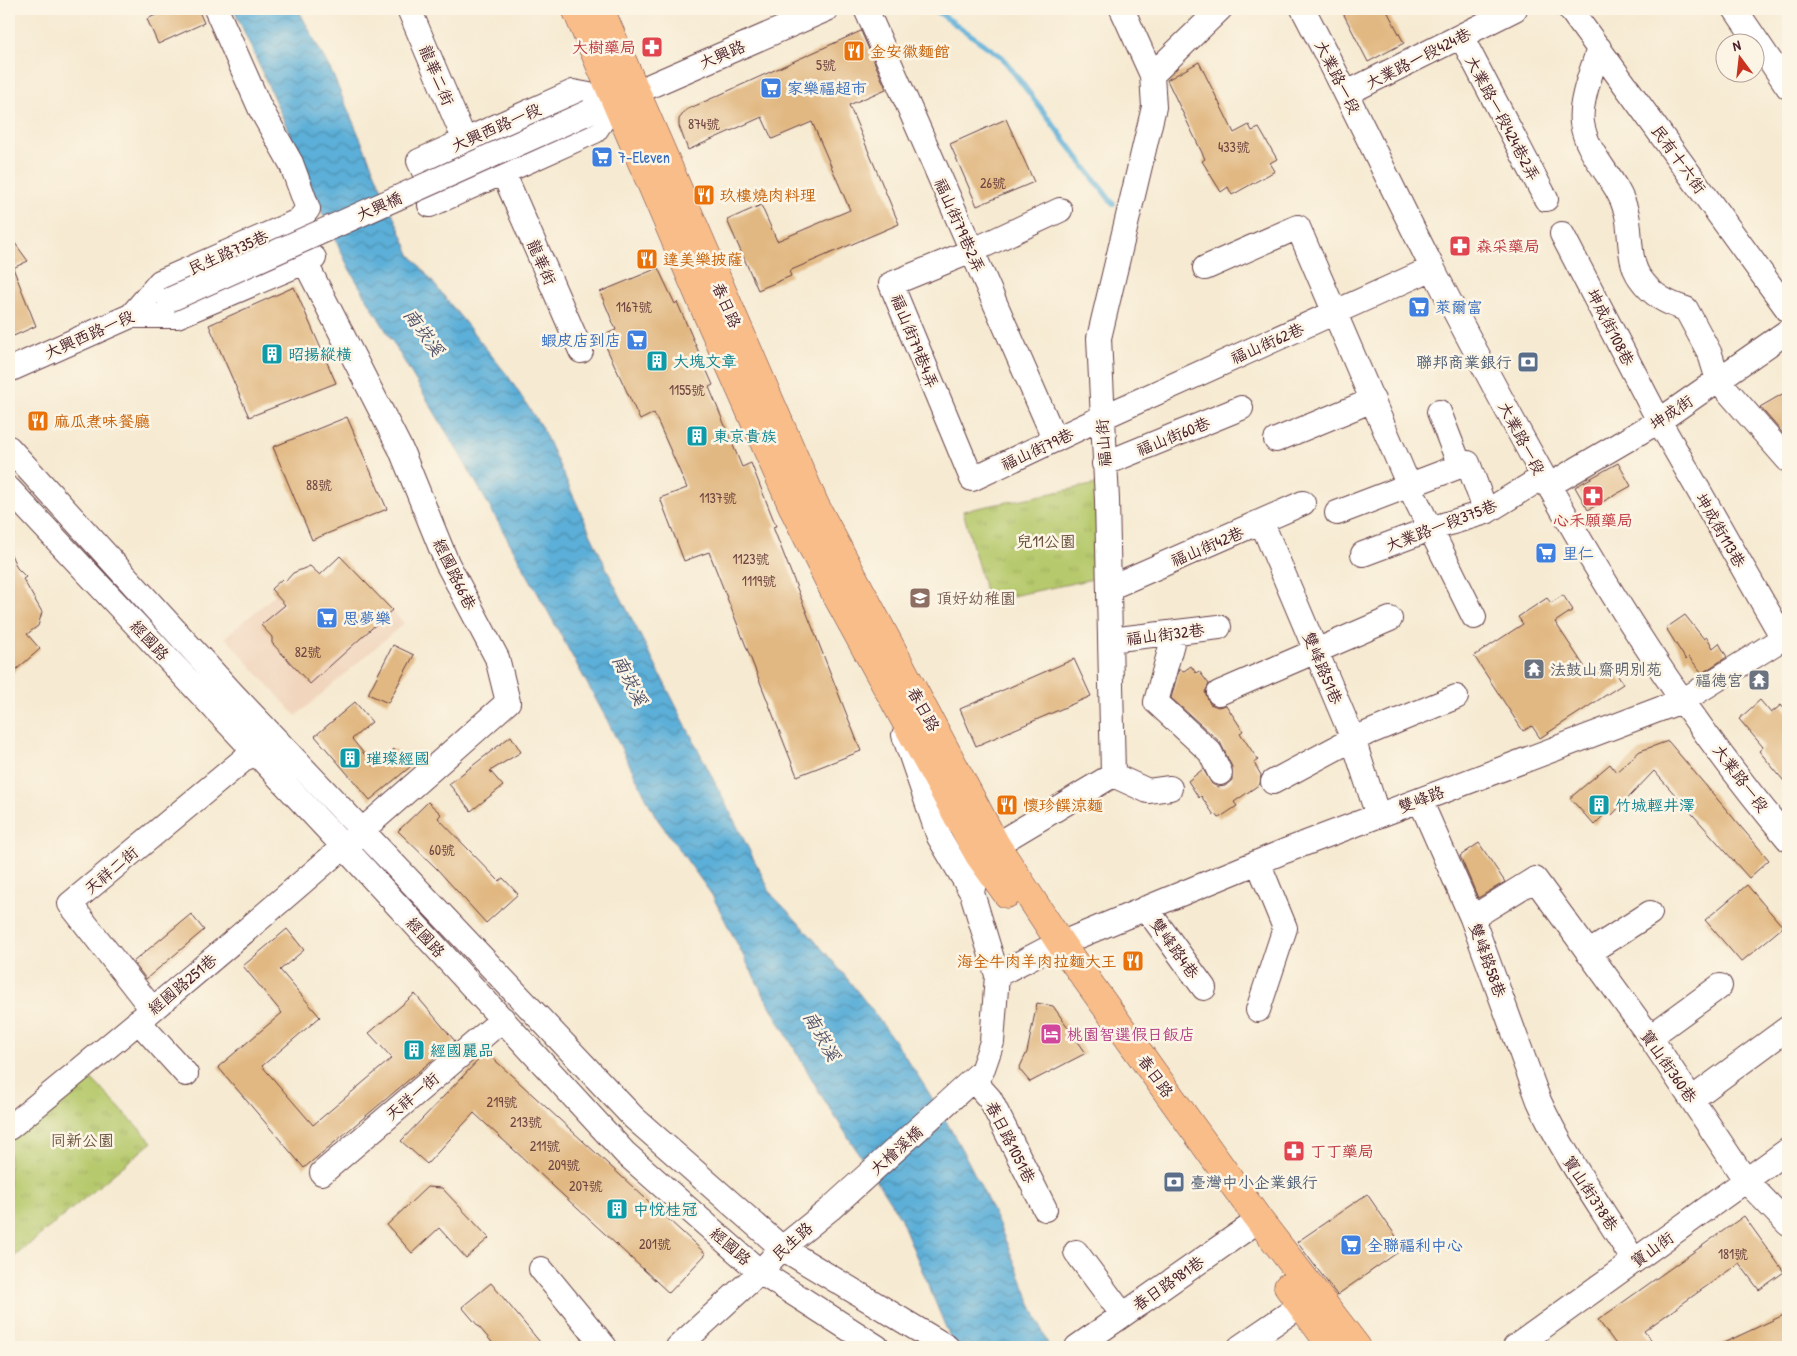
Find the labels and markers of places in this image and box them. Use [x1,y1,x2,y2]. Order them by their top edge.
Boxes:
pharmacy icon: 大樹藥局 [640,35,664,59]
place label: 大樹藥局 [572,36,636,58]
restaurant icon: 金安徽麵館 [842,39,866,63]
place label: 金安徽麵館 [870,40,950,62]
supermarket icon: 家樂福超市 [759,76,783,100]
place label: 家樂福超市 [787,77,867,99]
supermarket icon: 7-Eleven [590,145,614,169]
place label: 7-Eleven [618,146,670,168]
restaurant icon: 玖樓燒肉料理 [692,183,716,207]
place label: 玖樓燒肉料理 [720,184,816,206]
pharmacy icon: 森采藥局 [1448,234,1472,258]
place label: 森采藥局 [1476,235,1540,257]
restaurant icon: 達美樂披薩 [635,247,659,271]
place label: 達美樂披薩 [663,248,743,270]
supermarket icon: 萊爾富 [1407,295,1431,319]
place label: 萊爾富 [1435,296,1483,318]
supermarket icon: 蝦皮店到店 [625,328,649,352]
place label: 蝦皮店到店 [541,329,621,351]
building icon: 昭揚縱橫 [260,342,284,366]
place label: 昭揚縱橫 [288,343,352,365]
building icon: 大塊文章 [645,349,669,373]
place label: 大塊文章 [673,350,737,372]
bank icon: 聯邦商業銀行 [1516,350,1540,374]
place label: 聯邦商業銀行 [1416,351,1512,373]
restaurant icon: 麻瓜煮味餐廳 [26,409,50,433]
place label: 麻瓜煮味餐廳 [54,410,150,432]
building icon: 東京貴族 [685,424,709,448]
place label: 東京貴族 [713,425,777,447]
pharmacy icon: 心禾願藥局 [1581,484,1605,508]
place label: 心禾願藥局 [1553,509,1633,531]
supermarket icon: 里仁 [1534,541,1558,565]
place label: 里仁 [1562,542,1594,564]
school or university icon: 頂好幼稚園 [908,586,932,610]
place label: 頂好幼稚園 [936,587,1016,609]
supermarket icon: 思夢樂 [315,606,339,630]
place label: 思夢樂 [343,607,391,629]
temple icon: 法鼓山齋明別苑 [1522,657,1546,681]
place label: 法鼓山齋明別苑 [1550,658,1662,680]
temple icon: 福德宮 [1747,668,1771,692]
place label: 福德宮 [1695,669,1743,691]
building icon: 璀璨經國 [338,746,362,770]
place label: 璀璨經國 [366,747,430,769]
restaurant icon: 懷珍饌涼麵 [995,793,1019,817]
building icon: 竹城輕井澤 [1587,793,1611,817]
place label: 懷珍饌涼麵 [1023,794,1103,816]
place label: 竹城輕井澤 [1615,794,1695,816]
restaurant icon: 海全牛肉羊肉拉麵大王 [1121,949,1145,973]
place label: 海全牛肉羊肉拉麵大王 [957,950,1117,972]
hotel icon: 桃園智選假日飯店 [1039,1022,1063,1046]
place label: 桃園智選假日飯店 [1067,1023,1195,1045]
building icon: 經國麗品 [402,1038,426,1062]
place label: 經國麗品 [430,1039,494,1061]
pharmacy icon: 丁丁藥局 [1282,1139,1306,1163]
place label: 丁丁藥局 [1310,1140,1374,1162]
bank icon: 臺灣中小企業銀行 [1162,1170,1186,1194]
place label: 臺灣中小企業銀行 [1190,1171,1318,1193]
building icon: 中悅桂冠 [605,1197,629,1221]
place label: 中悅桂冠 [633,1198,697,1220]
supermarket icon: 全聯福利中心 [1339,1233,1363,1257]
place label: 全聯福利中心 [1367,1234,1463,1256]

